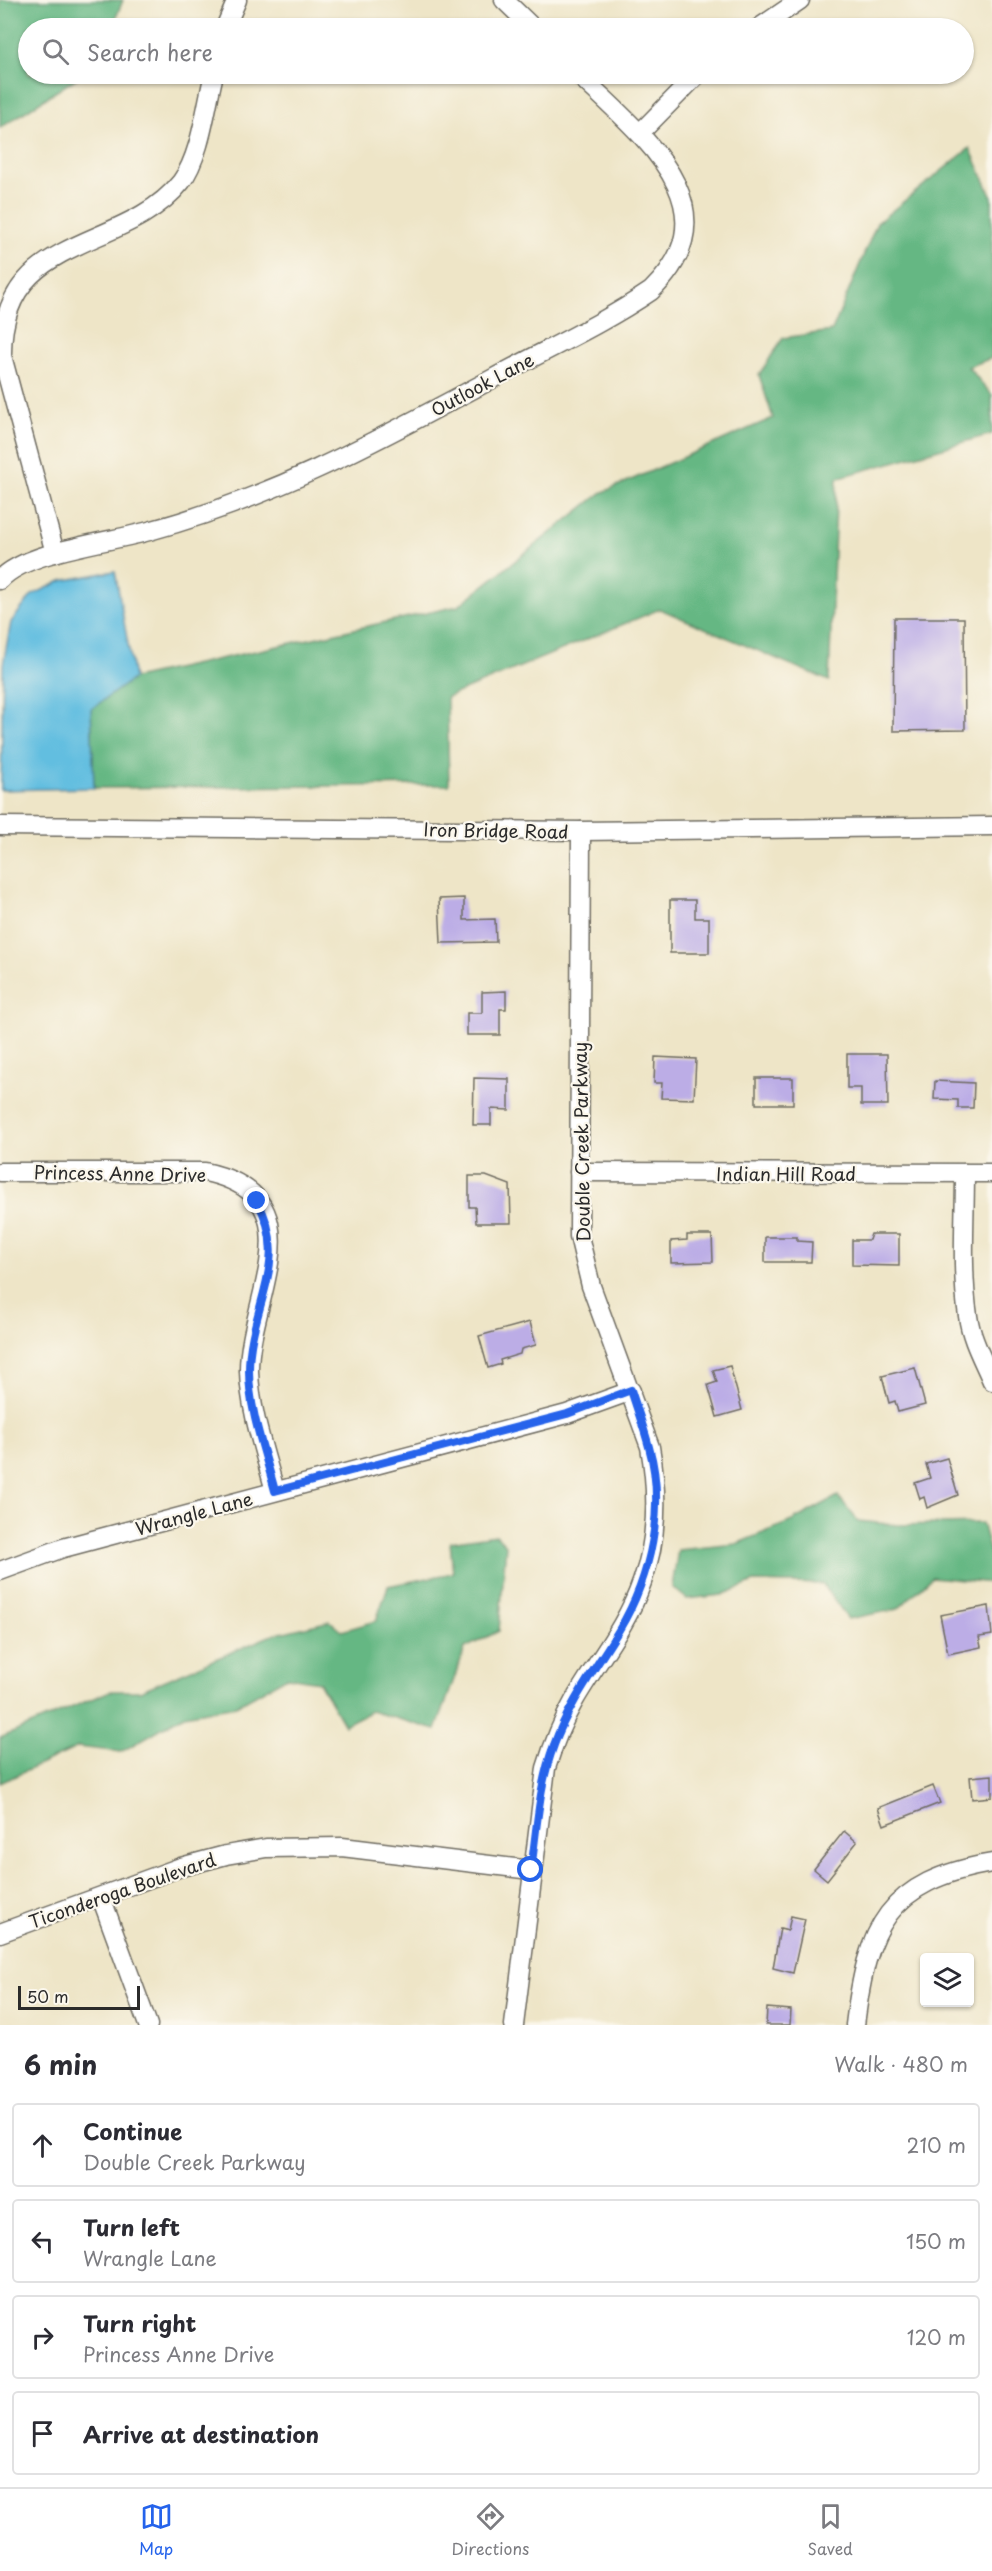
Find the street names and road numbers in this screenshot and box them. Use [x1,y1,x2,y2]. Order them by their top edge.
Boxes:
street label: Outlook Lane [426,345,538,423]
street label: Iron Bridge Road [423,815,569,845]
street label: Double Creek Parkway [566,1042,596,1242]
street label: Princess Anne Drive [34,1158,206,1188]
street label: Indian Hill Road [716,1160,856,1187]
street label: Wrangle Lane [132,1484,256,1542]
street label: Ticonderoga Boulevard [25,1845,219,1935]

